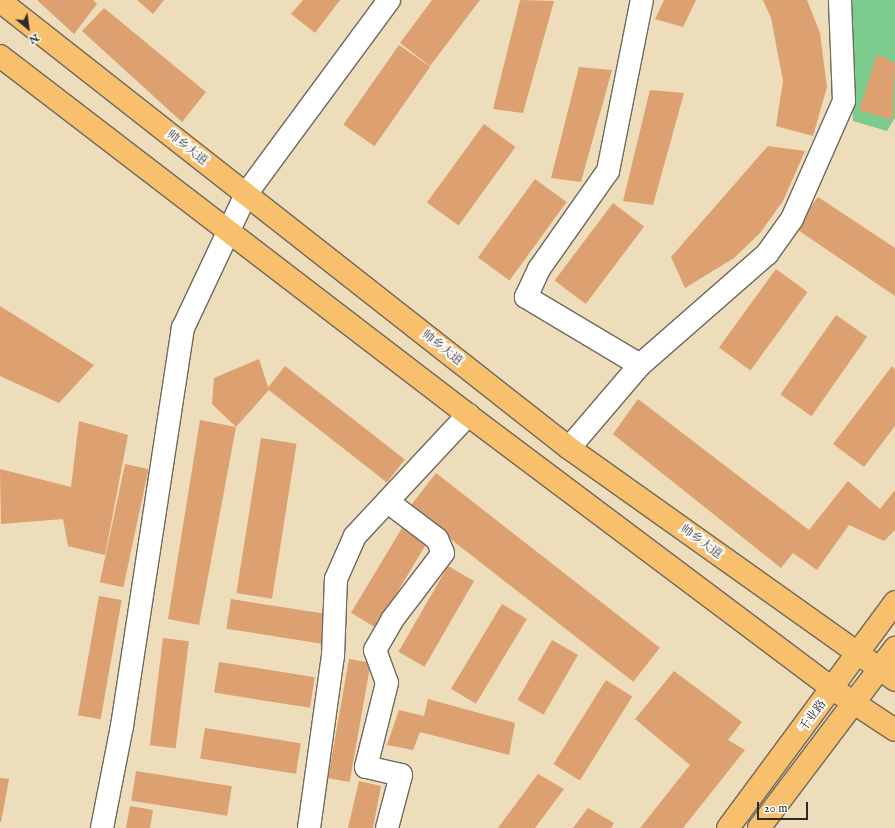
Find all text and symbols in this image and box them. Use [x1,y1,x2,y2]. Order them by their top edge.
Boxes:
north arrow [8,8,48,48]
text: N [26,30,41,47]
street label: 帅乡大道 [164,128,210,168]
street label: 帅乡大道 [419,328,465,368]
street label: 帅乡大道 [677,522,725,562]
street label: 千业路 [796,697,830,735]
scale bar [759,794,810,820]
text: 20 m [764,801,787,816]

